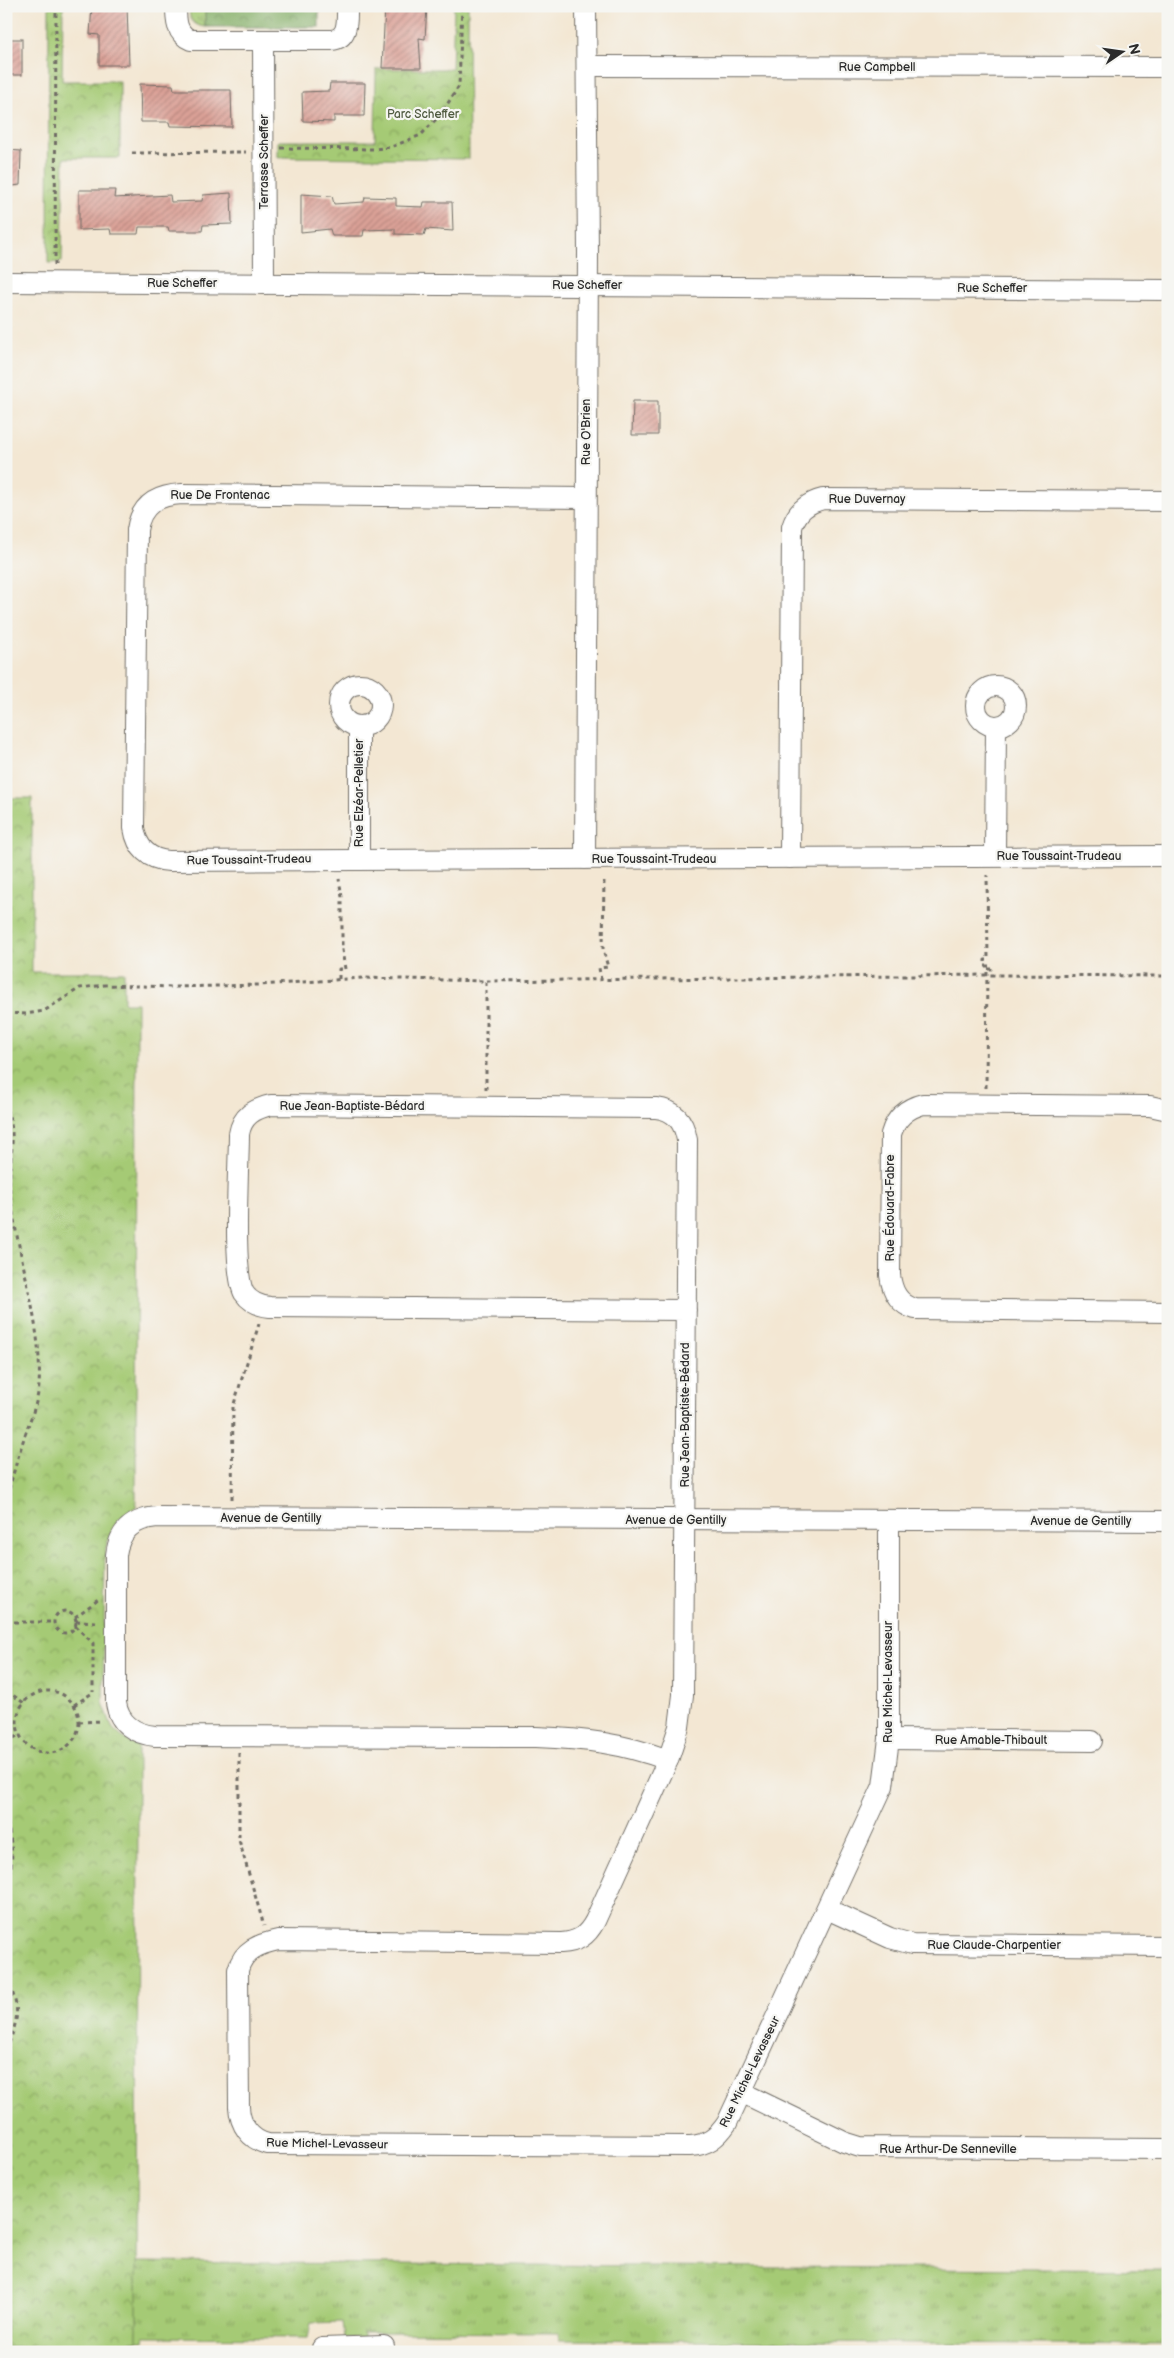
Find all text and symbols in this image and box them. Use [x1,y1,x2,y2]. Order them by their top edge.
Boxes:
north arrow [1096,28,1146,78]
text: N [1125,42,1144,56]
street label: Rue Campbell [838,60,916,75]
park label: Parc Scheffer [387,107,460,122]
street label: Terrasse Scheffer [257,114,272,210]
street label: Rue Scheffer [147,276,218,291]
street label: Rue Scheffer [552,278,623,293]
street label: Rue Scheffer [957,281,1028,296]
street label: Rue O'Brien [579,398,594,465]
street label: Rue De Frontenac [170,488,270,503]
street label: Rue Duvernay [828,492,906,507]
street label: Rue Elzéar-Pelletier [352,738,367,847]
street label: Rue Toussaint-Trudeau [996,849,1122,864]
street label: Rue Toussaint-Trudeau [186,851,312,869]
street label: Rue Toussaint-Trudeau [591,852,717,867]
street label: Rue Jean-Baptiste-Bédard [279,1099,425,1114]
street label: Rue Édouard-Fabre [882,1154,898,1262]
street label: Rue Jean-Baptiste-Bédard [678,1342,693,1488]
street label: Avenue de Gentilly [221,1511,322,1526]
street label: Avenue de Gentilly [626,1513,727,1528]
street label: Avenue de Gentilly [1031,1514,1132,1529]
street label: Rue Michel-Levasseur [881,1620,896,1743]
street label: Rue Amable-Thibault [935,1733,1048,1748]
street label: Rue Claude-Charpentier [927,1938,1061,1953]
street label: Rue Michel-Levasseur [717,2013,784,2130]
street label: Rue Michel-Levasseur [266,2135,389,2153]
street label: Rue Arthur-De Senneville [879,2142,1017,2157]

